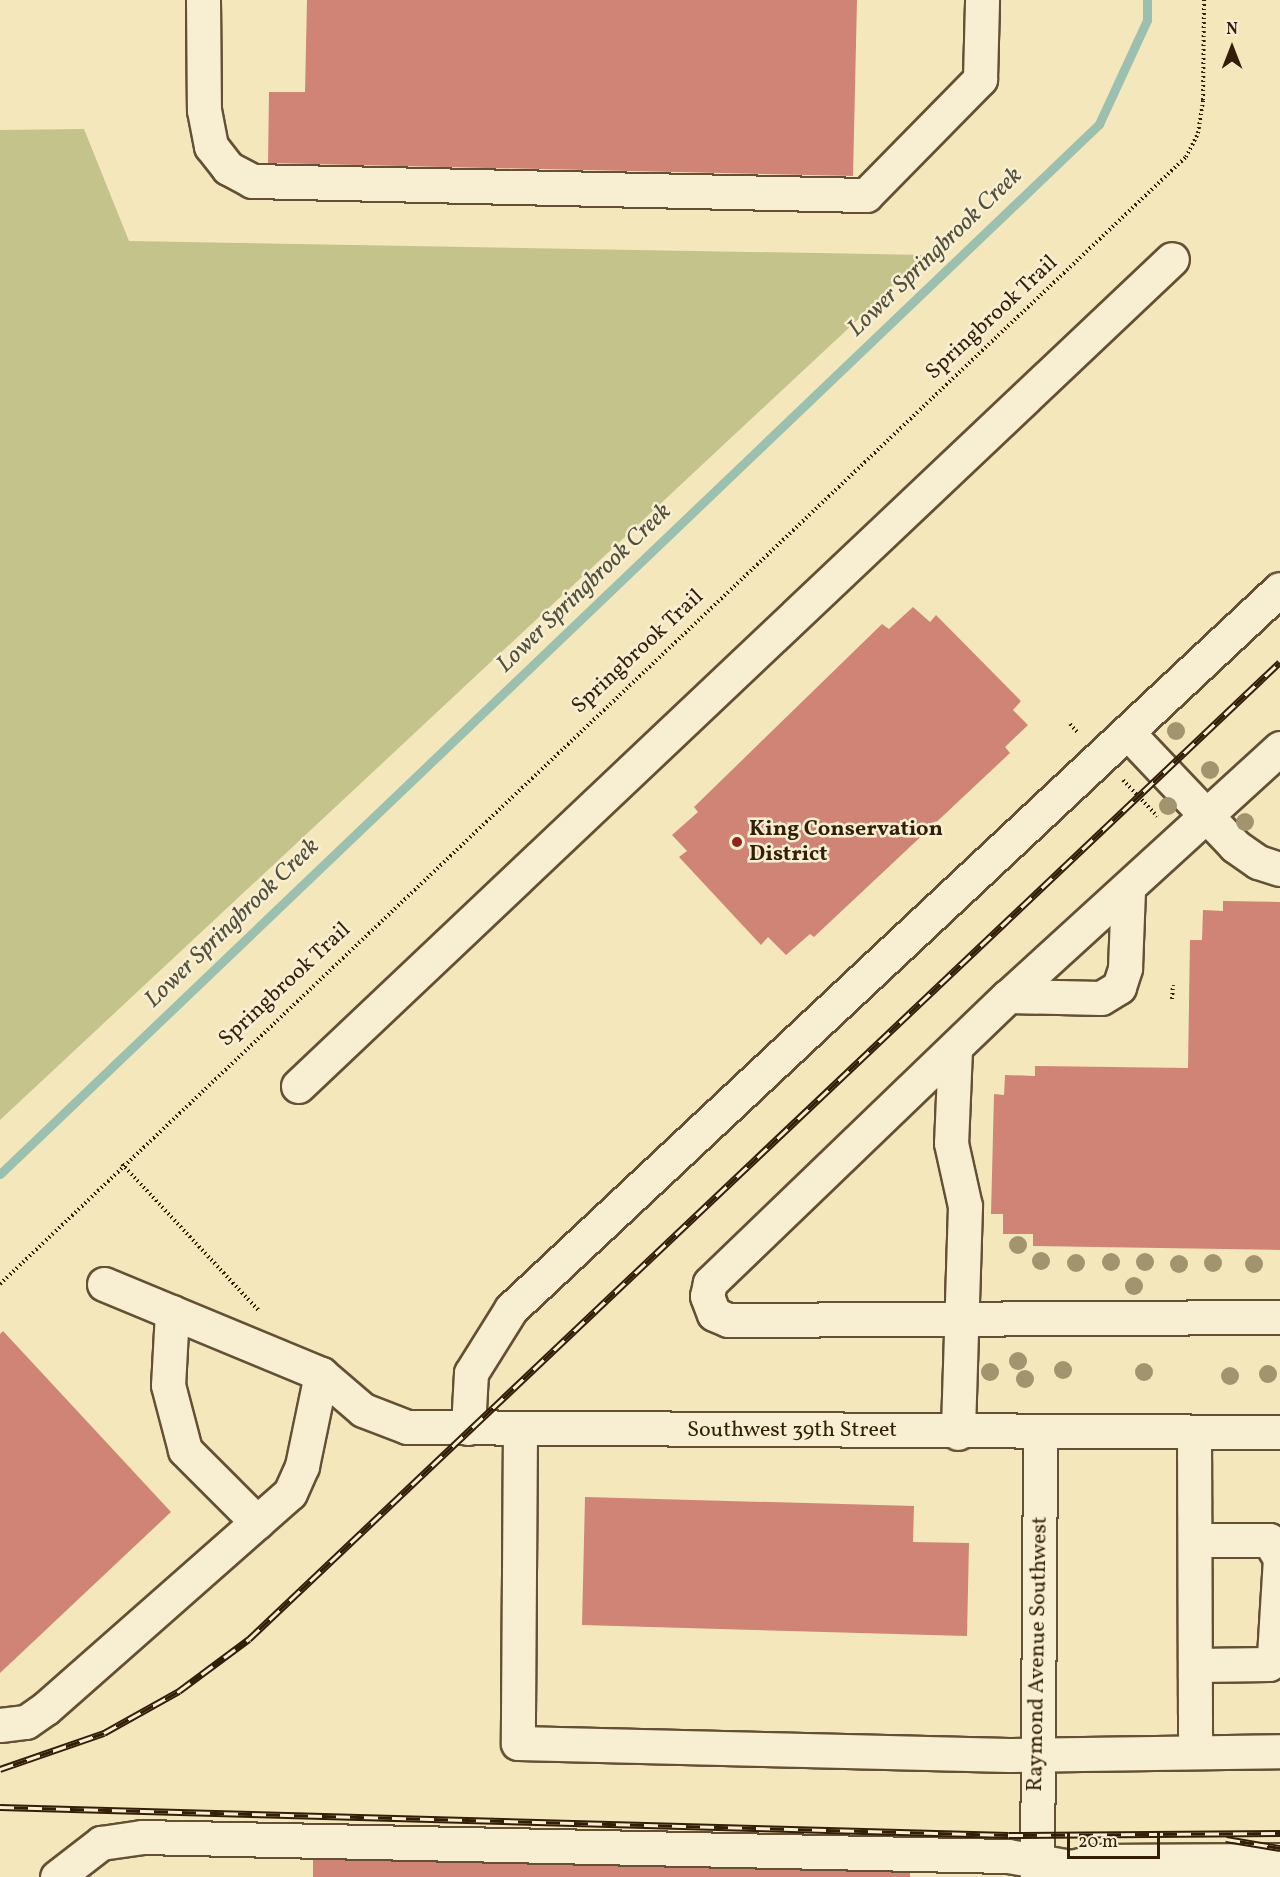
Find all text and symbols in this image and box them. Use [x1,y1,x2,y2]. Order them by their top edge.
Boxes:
north arrow [1202,18,1262,78]
text: N [1226,19,1238,41]
water label: Lower Springbrook Creek [843,162,1029,344]
street label: Springbrook Trail [920,250,1064,386]
water label: Lower Springbrook Creek [492,498,678,680]
street label: Springbrook Trail [566,584,710,720]
place label: King Conservation District [749,816,943,867]
water label: Lower Springbrook Creek [140,833,326,1015]
marker: King Conservation District [730,835,744,849]
street label: Springbrook Trail [213,917,357,1053]
street label: Southwest 39th Street [687,1418,897,1444]
street label: Raymond Avenue Southwest [1022,1516,1054,1792]
scale bar [1070,1820,1163,1858]
text: 20 m [1078,1830,1118,1855]

